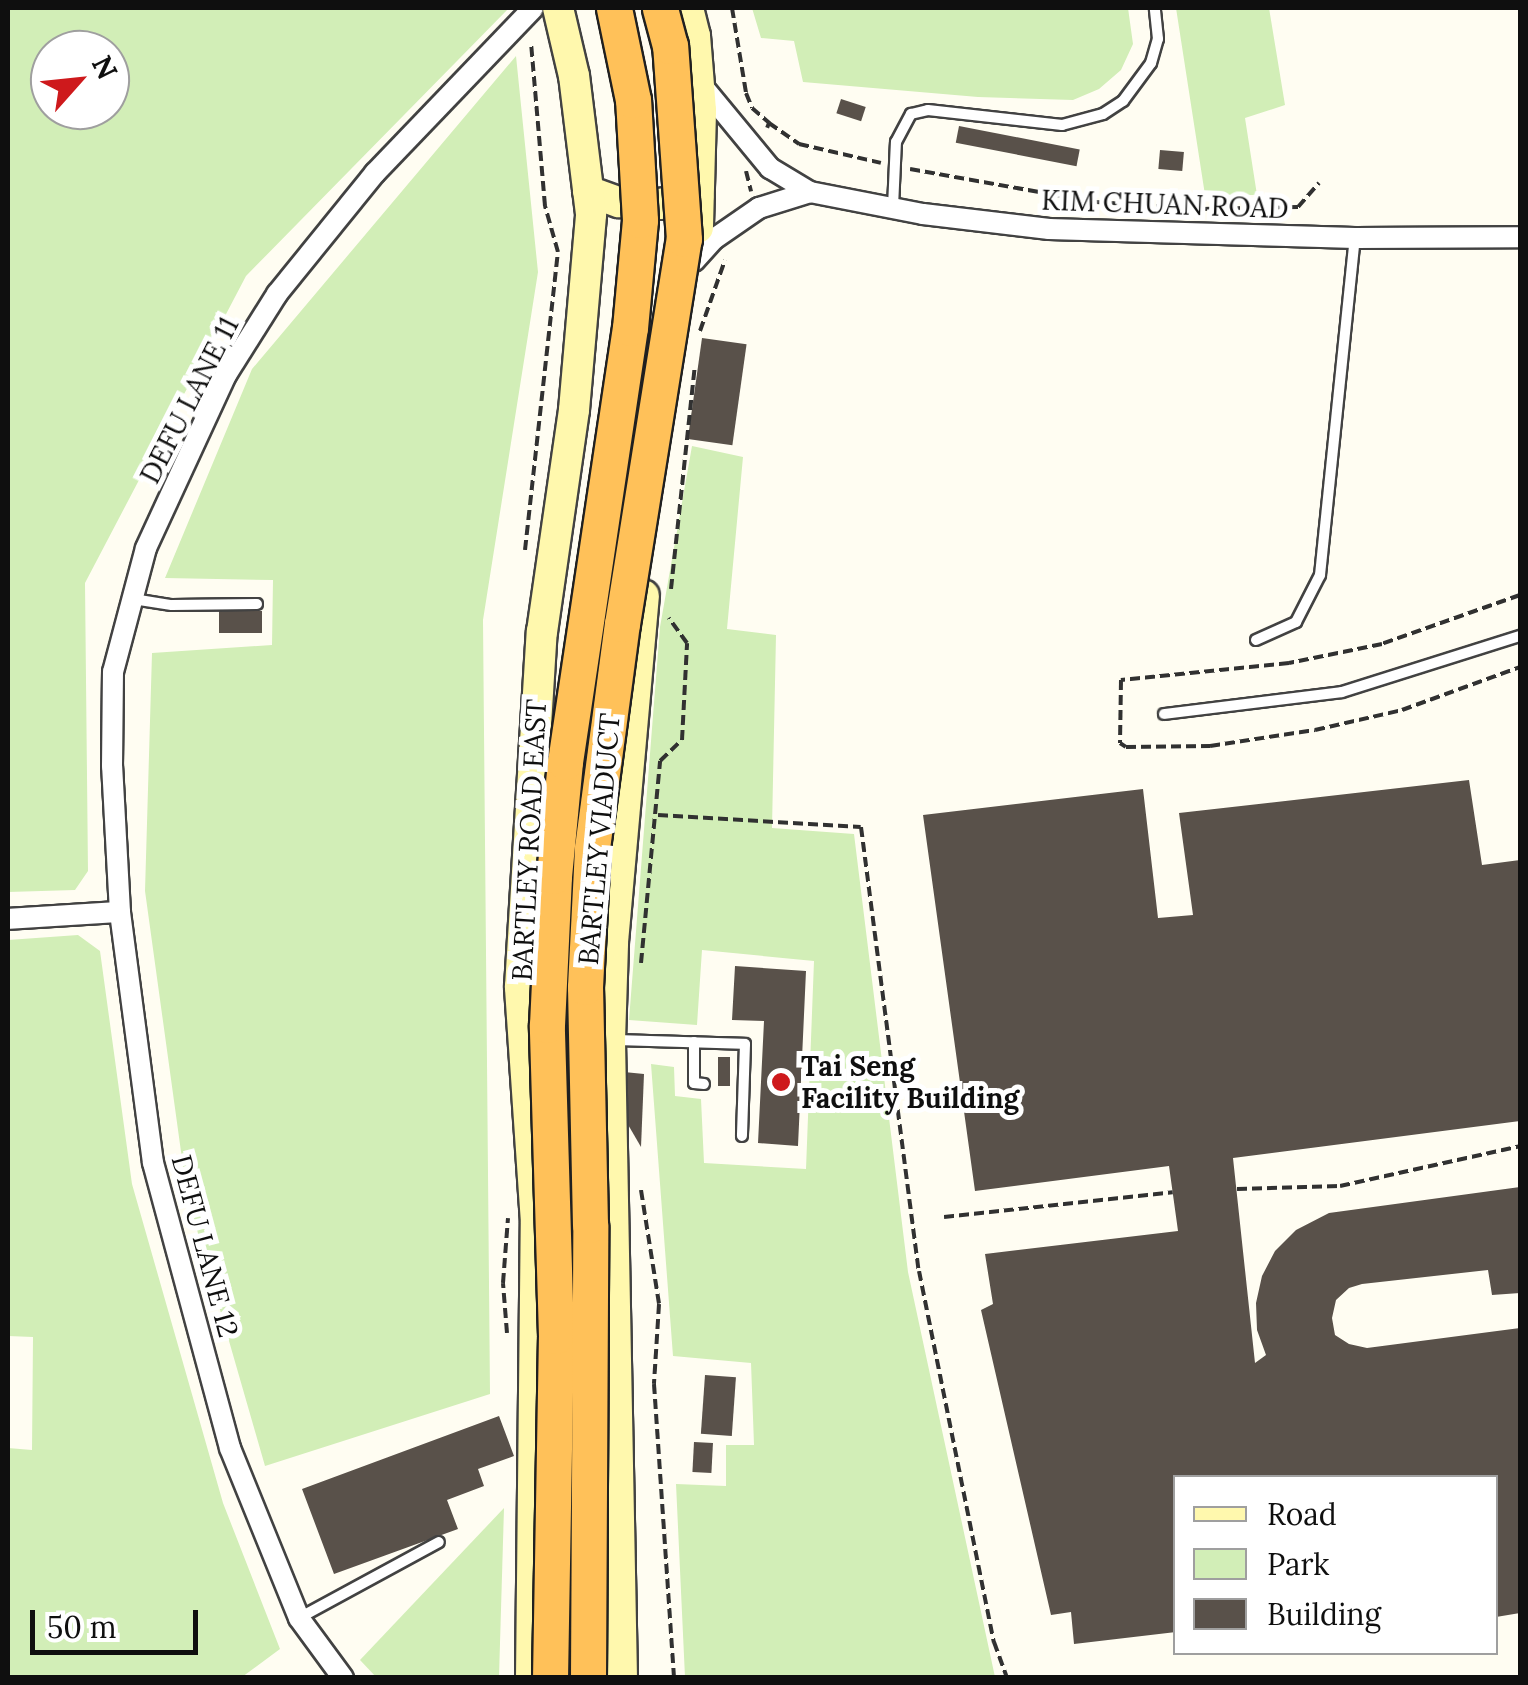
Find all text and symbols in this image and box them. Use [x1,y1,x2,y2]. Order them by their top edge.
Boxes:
north arrow [30,30,130,130]
text: N [84,49,126,85]
street label: KIM CHUAN ROAD [1041,183,1289,225]
street label: DEFU LANE 11 [133,311,245,489]
street label: BARTLEY ROAD EAST [505,698,553,982]
street label: BARTLEY VIADUCT [571,712,627,966]
place label: Tai Seng Facility Building [801,1049,1019,1115]
marker: Tai Seng Facility Building [770,1071,792,1093]
street label: DEFU LANE 12 [165,1151,245,1341]
legend [1173,1475,1498,1655]
text: Road [1267,1495,1337,1533]
text: Park [1267,1545,1329,1583]
scale bar [35,1590,202,1652]
text: Building [1267,1595,1381,1633]
text: 50 m [47,1608,117,1646]

